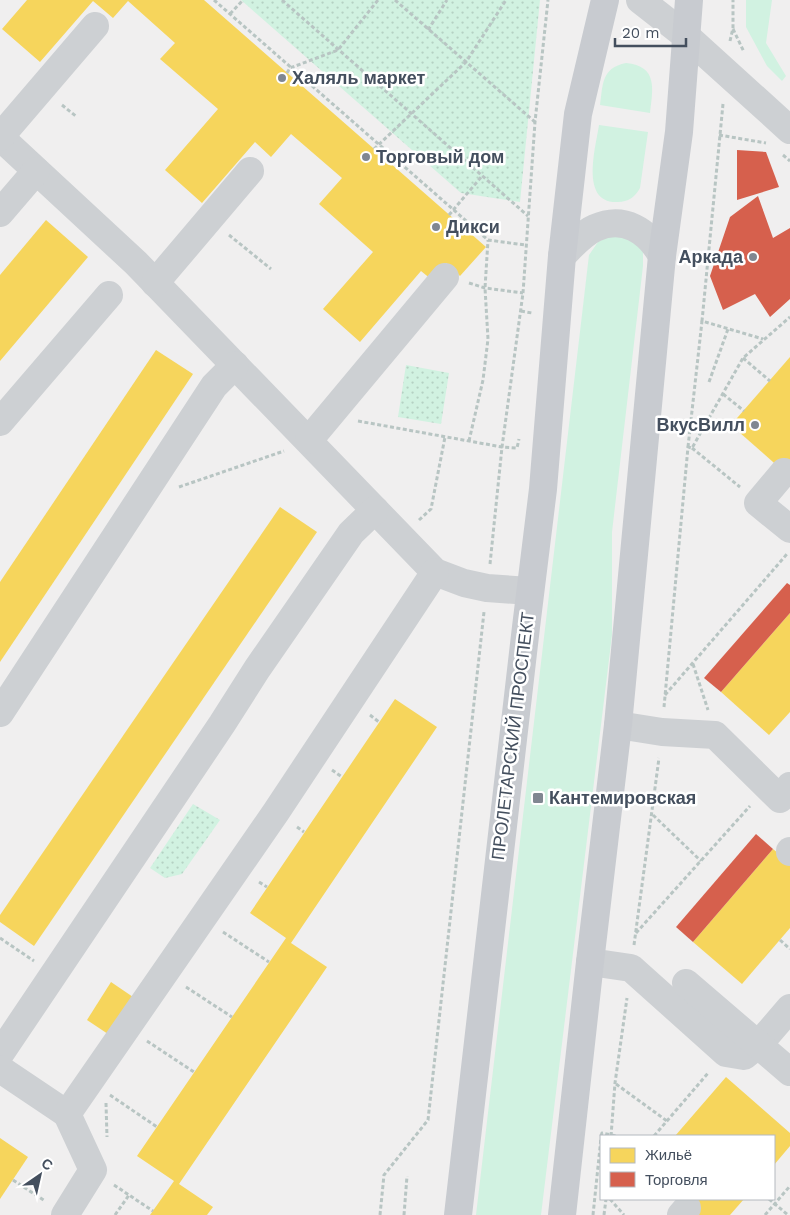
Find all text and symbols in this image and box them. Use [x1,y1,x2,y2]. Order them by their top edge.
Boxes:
scale bar [615,15,686,47]
text: 20 m [622,24,660,42]
place label: Халяль маркет [292,67,425,88]
marker: Халяль маркет [276,72,288,84]
place label: Торговый дом [376,146,504,167]
marker: Торговый дом [360,151,372,163]
place label: Дикси [446,216,500,237]
marker: Дикси [430,221,442,233]
place label: Аркада [679,246,744,267]
marker: Аркада [747,251,759,263]
place label: ВкусВилл [656,414,745,435]
marker: ВкусВилл [749,419,761,431]
street label: ПРОЛЕТАРСКИЙ ПРОСПЕКТ [487,611,538,861]
place label: Кантемировская [549,787,696,808]
marker: Кантемировская [531,791,545,805]
legend [600,1135,775,1200]
text: Жильё [645,1146,692,1164]
north arrow [15,1150,65,1200]
text: С [39,1155,56,1174]
text: Торговля [645,1171,708,1189]

